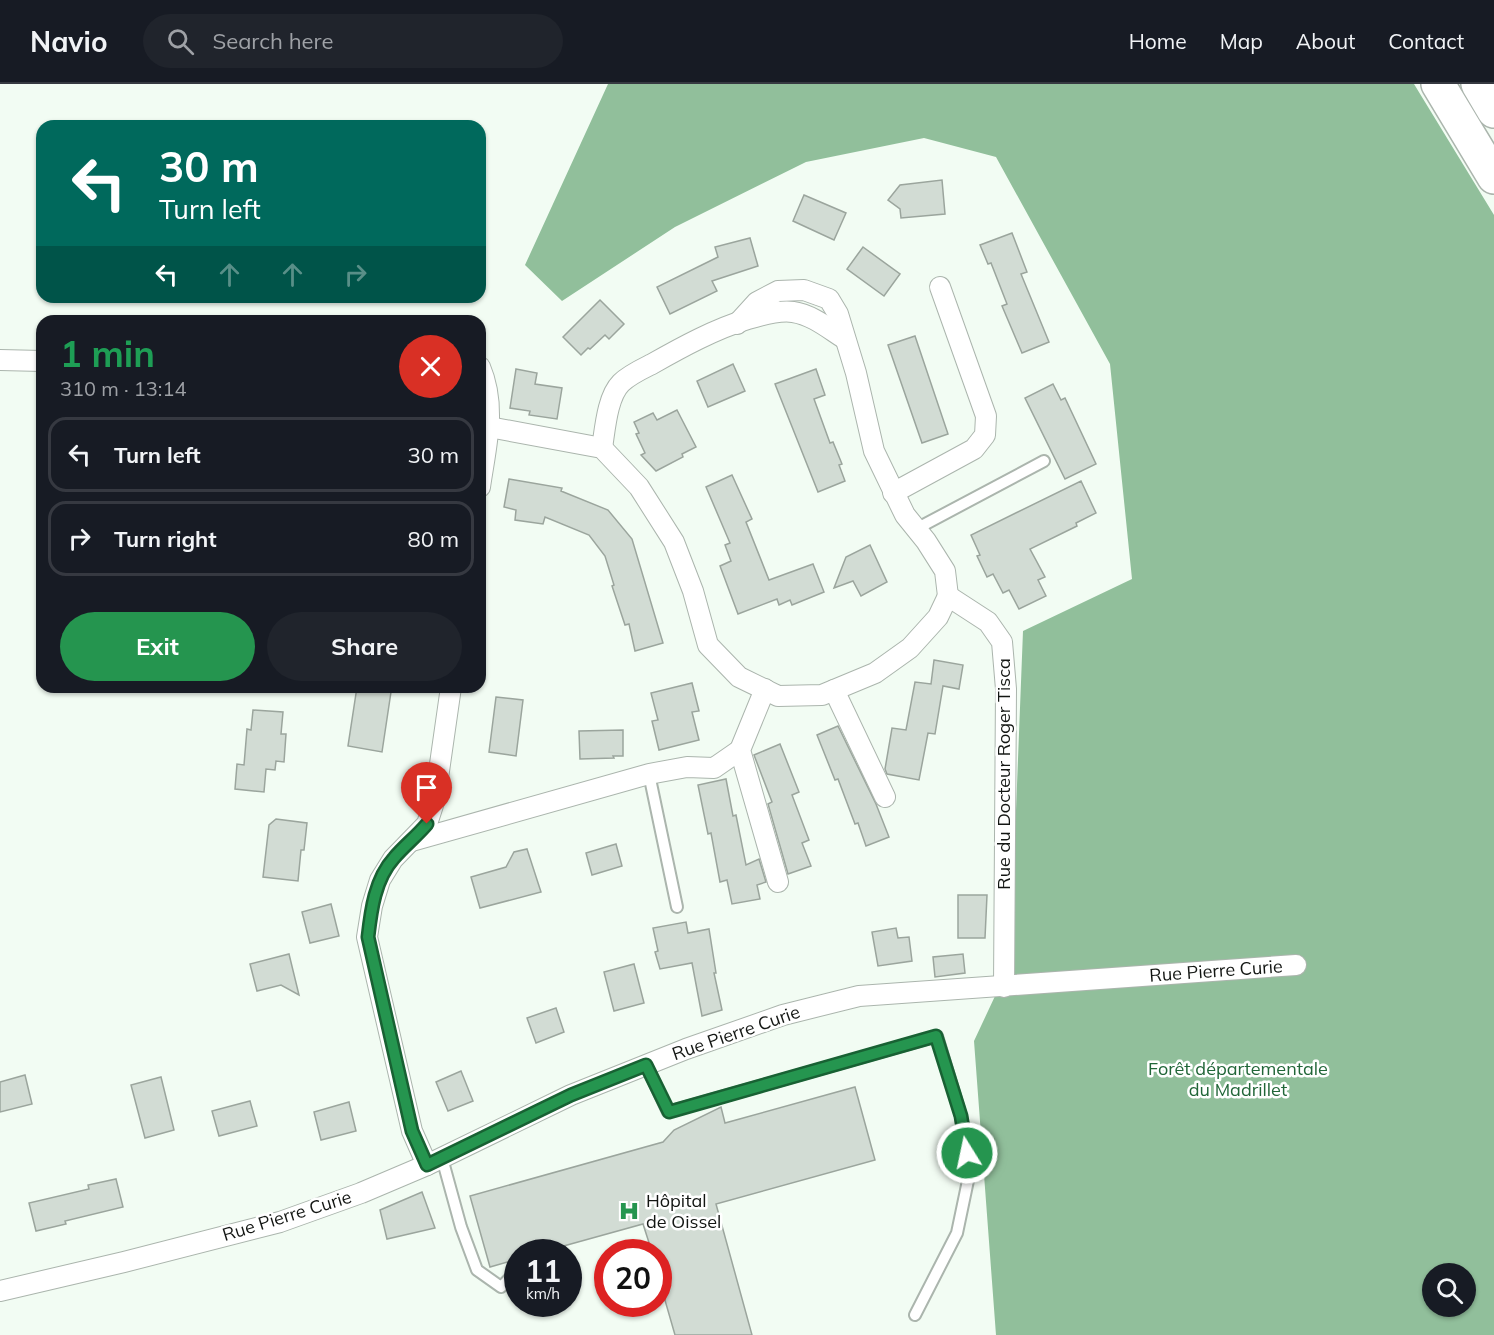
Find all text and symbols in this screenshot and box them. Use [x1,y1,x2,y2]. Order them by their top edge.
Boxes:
search box [143,14,563,68]
text: Navio [30,24,107,59]
icon: search [164,25,197,58]
text: Search here [212,27,333,55]
text: Home [1129,28,1187,54]
text: Map [1220,28,1263,54]
text: About [1296,28,1355,54]
text: Contact [1388,28,1464,54]
text: 30 m [159,140,259,193]
icon: left [60,144,138,222]
text: Turn left [159,192,261,226]
icon: left [150,258,183,291]
icon: ahead [213,258,246,291]
icon: ahead [276,258,309,291]
icon: right [339,258,372,291]
text: 1 min [60,331,155,376]
button: close [399,335,462,398]
text: 310 m · 13:14 [60,376,186,401]
icon: left [63,438,96,471]
text: Turn left [114,441,201,469]
text: 30 m [408,441,459,469]
icon: right [63,522,96,555]
text: Turn right [114,525,217,553]
text: 80 m [408,525,459,553]
button: Exit [60,612,255,681]
button: Share [267,612,462,681]
street label: Rue du Docteur Roger Tisca [992,658,1015,890]
pin [401,762,452,824]
icon: arrive [410,771,443,804]
street label: Rue Pierre Curie [1148,954,1283,987]
street label: Rue Pierre Curie [669,1000,803,1065]
park label: Forêt départementale du Madrillet [1148,1057,1328,1101]
position arrow [935,1121,999,1185]
street label: Rue Pierre Curie [220,1185,354,1246]
place label: Hôpital de Oissel [646,1189,721,1233]
hospital icon: Hôpital de Oissel [617,1199,641,1223]
speed limit sign: 20 [594,1239,672,1317]
text: 11 [525,1252,561,1290]
map controls [1422,1263,1476,1317]
button: search [1422,1263,1476,1317]
text: km/h [526,1284,560,1303]

